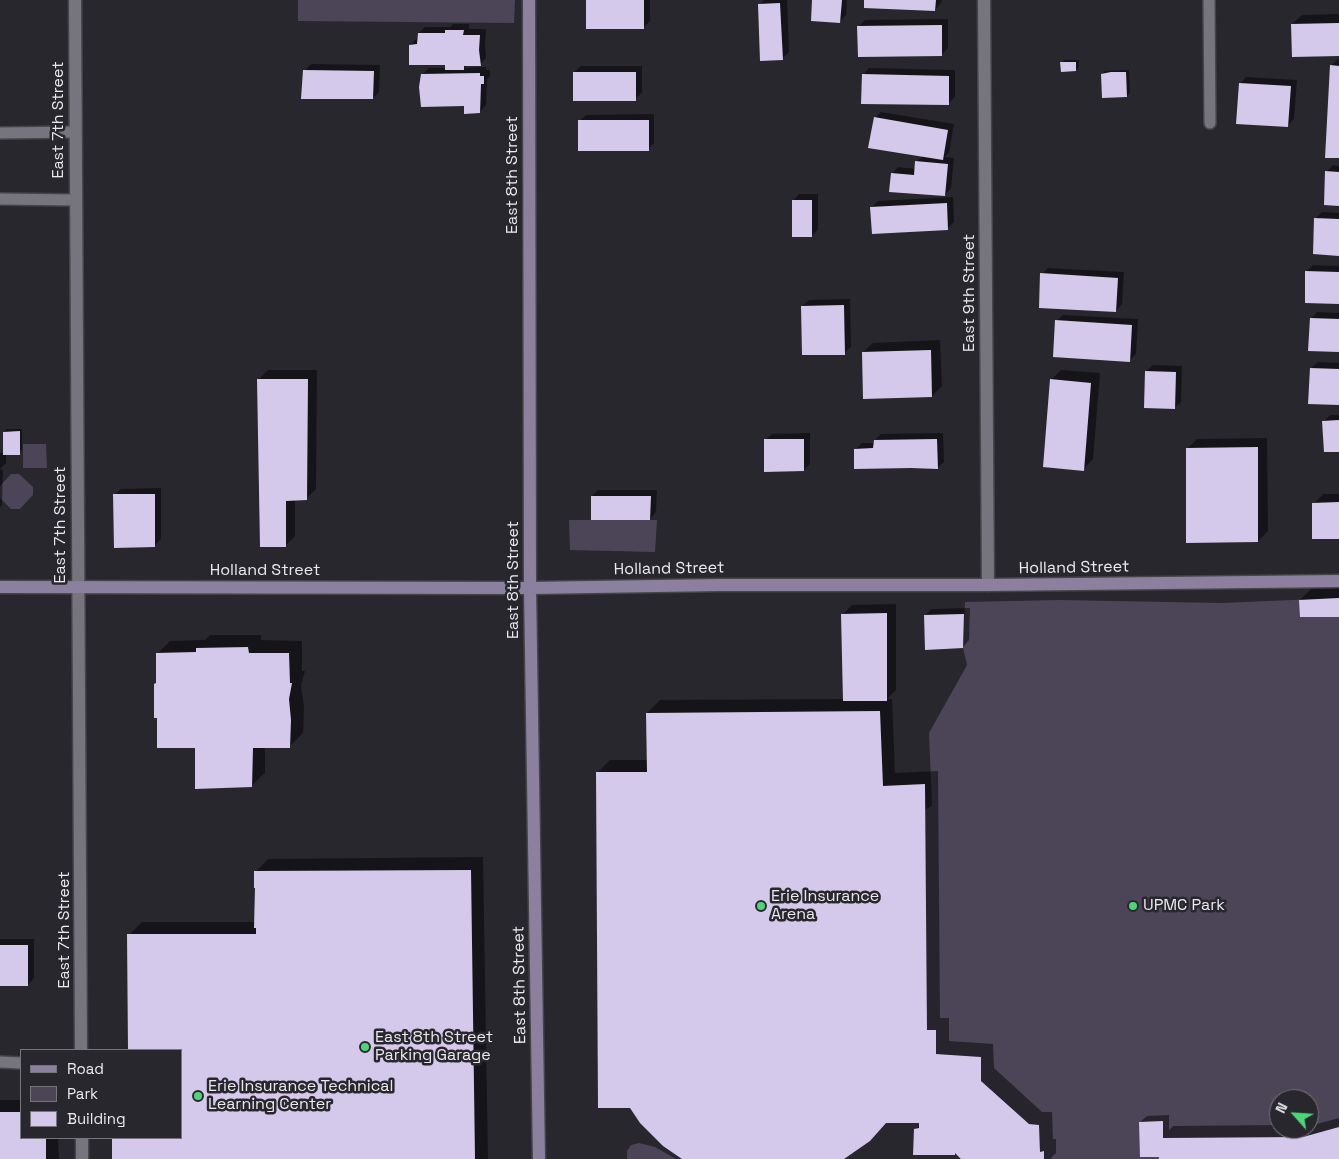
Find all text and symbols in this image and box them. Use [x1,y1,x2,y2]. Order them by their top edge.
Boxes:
street label: East 7th Street [49,61,69,179]
street label: East 8th Street [503,116,523,234]
street label: East 9th Street [960,234,980,352]
street label: East 7th Street [51,466,71,584]
street label: East 8th Street [504,521,524,639]
street label: Holland Street [1019,557,1129,579]
street label: Holland Street [614,558,724,580]
street label: Holland Street [210,561,320,581]
street label: East 7th Street [55,871,75,989]
place label: Erie Insurance Arena [771,887,879,925]
place label: UPMC Park [1143,896,1225,916]
marker: Erie Insurance Arena [755,900,767,912]
marker: UPMC Park [1127,900,1139,912]
street label: East 8th Street [509,926,531,1044]
place label: East 8th Street Parking Garage [375,1028,493,1066]
marker: East 8th Street Parking Garage [359,1041,371,1053]
legend [20,1049,182,1139]
text: Road [67,1059,104,1078]
place label: Erie Insurance Technical Learning Center [208,1077,393,1115]
text: Park [67,1084,98,1103]
north arrow [1269,1089,1319,1139]
marker: Erie Insurance Technical Learning Center [192,1090,204,1102]
text: N [1271,1100,1292,1116]
text: Building [67,1109,126,1128]

